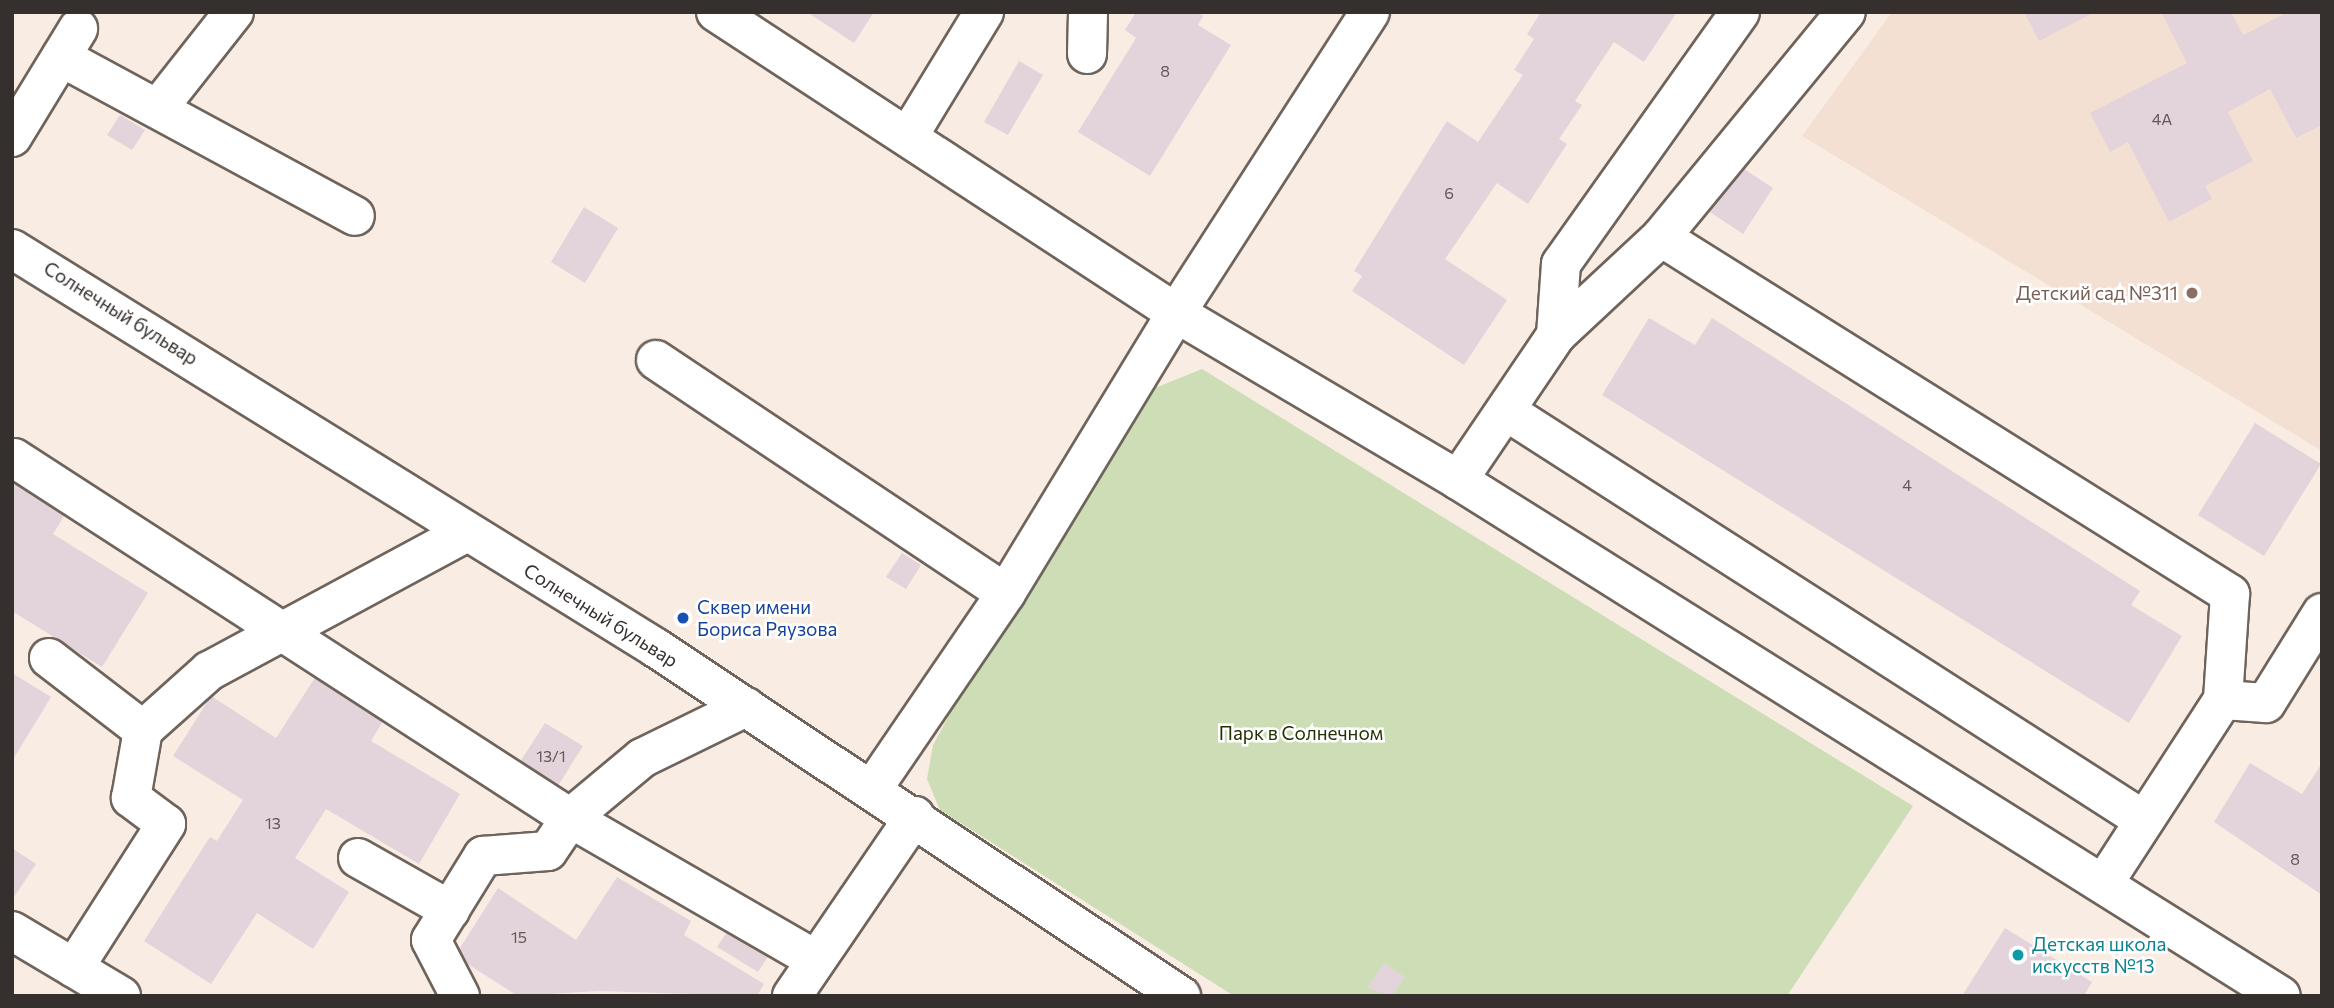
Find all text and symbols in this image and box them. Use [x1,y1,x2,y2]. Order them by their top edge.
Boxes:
house number: 8 [1160,61,1170,81]
house number: 4А [2152,109,2172,129]
house number: 6 [1444,183,1454,203]
street label: Солнечный бульвар [40,256,202,370]
place label: Детский сад №311 [2016,282,2178,304]
marker: Детский сад №311 [2184,285,2200,301]
house number: 4 [1902,475,1912,495]
street label: Солнечный бульвар [520,558,682,672]
place label: Сквер имени Бориса Ряузова [697,596,837,640]
marker: Сквер имени Бориса Ряузова [675,610,691,626]
park label: Парк в Солнечном [1219,722,1383,744]
house number: 13/1 [536,746,566,766]
house number: 13 [265,813,281,833]
house number: 8 [2290,849,2300,869]
house number: 15 [511,927,527,947]
place label: Детская школа искусств №13 [2032,933,2166,977]
marker: Детская школа искусств №13 [2010,947,2026,963]

